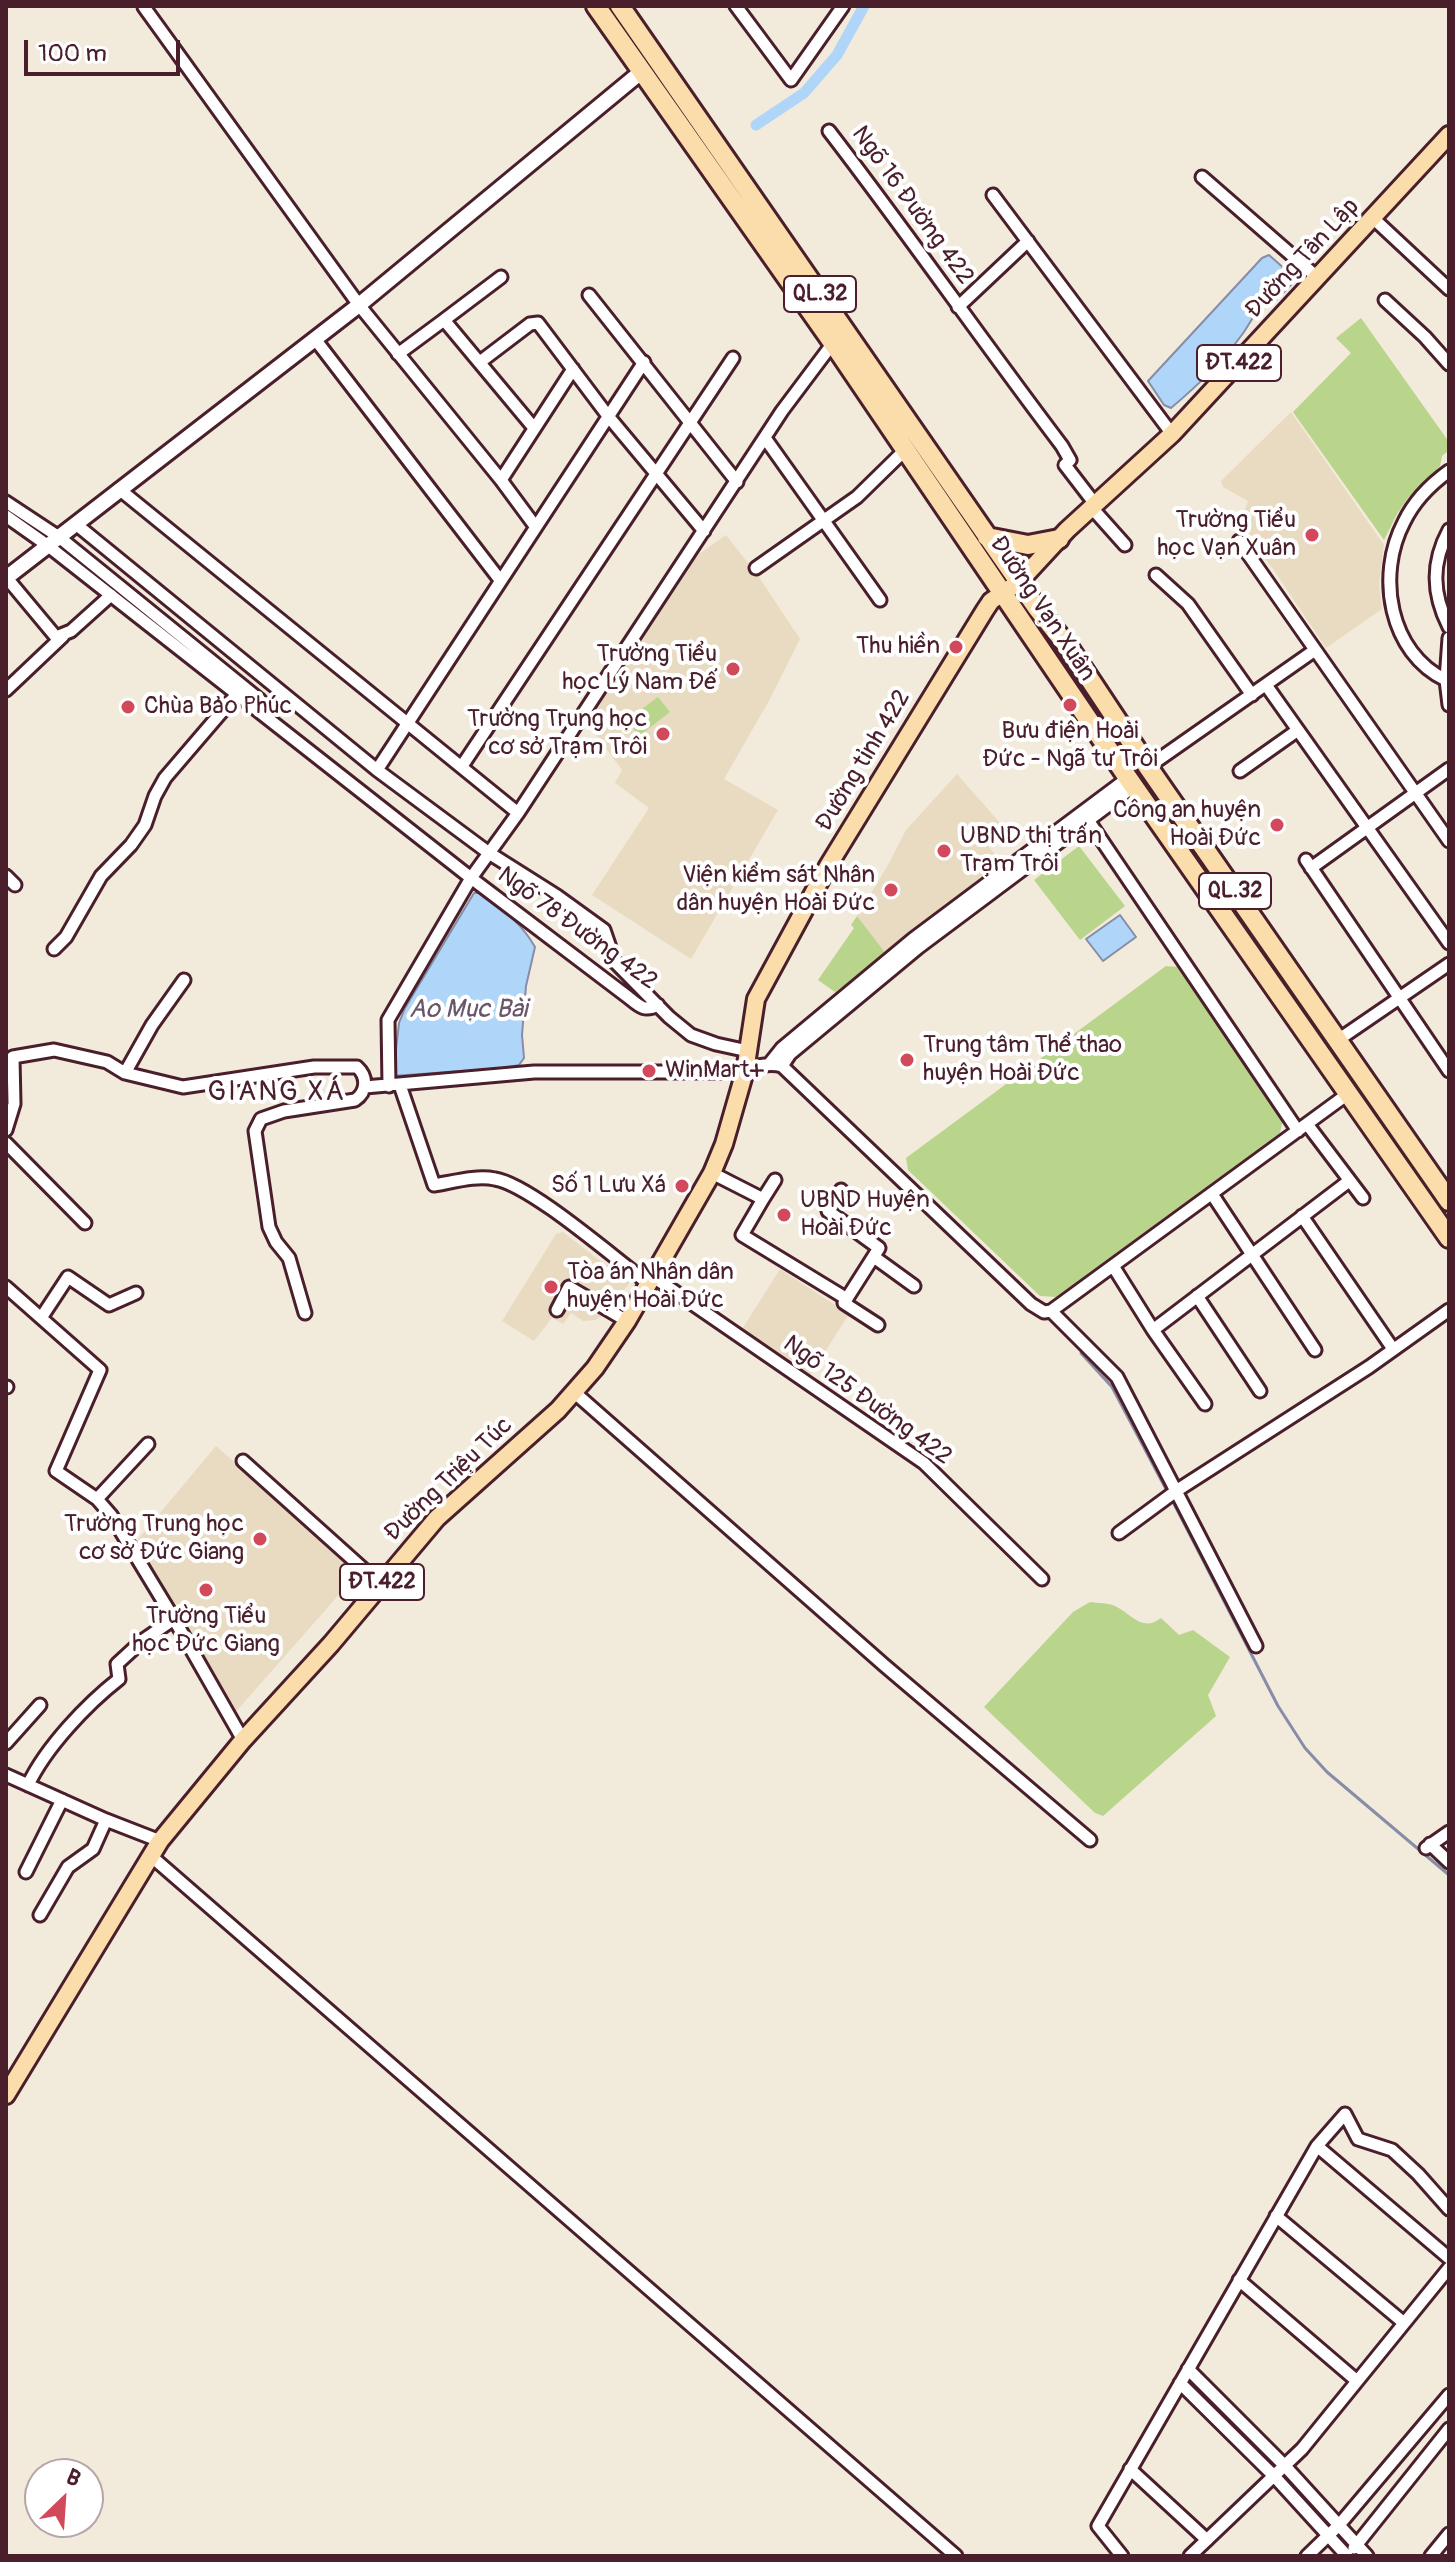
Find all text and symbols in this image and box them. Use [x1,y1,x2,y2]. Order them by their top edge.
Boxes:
scale bar [28,24,184,74]
text: 100 m [38,39,107,68]
street label: Ngõ 16 Đường 422 [845,121,979,291]
street label: Đường Tân Lập [1240,193,1366,325]
road number: QL.32 [784,276,856,312]
road number: ĐT.422 [1197,345,1281,381]
place label: Trường Tiểu học Vạn Xuân [1157,507,1296,563]
marker: Trường Tiểu học Vạn Xuân [1303,526,1321,544]
street label: Đường Vạn Xuân [983,531,1101,687]
place label: Thu hiền [856,633,940,661]
marker: Thu hiền [947,638,965,656]
place label: Trường Tiểu học Lý Nam Đế [562,641,717,697]
marker: Trường Tiểu học Lý Nam Đế [724,660,742,678]
street label: Đường tỉnh 422 [811,685,917,837]
place label: Chùa Bảo Phúc [144,693,292,721]
marker: Bưu điện Hoài Đức - Ngã tư Trôi [1061,696,1079,714]
marker: Chùa Bảo Phúc [119,698,137,716]
place label: Trường Trung học cơ sở Trạm Trôi [467,706,647,762]
place label: Bưu điện Hoài Đức - Ngã tư Trôi [982,718,1158,774]
marker: Trường Trung học cơ sở Trạm Trôi [654,725,672,743]
place label: Công an huyện Hoài Đức [1113,797,1261,853]
marker: Công an huyện Hoài Đức [1268,816,1286,834]
place label: UBND thị trấn Trạm Trôi [960,823,1102,879]
marker: UBND thị trấn Trạm Trôi [935,842,953,860]
street label: Ngõ 78 Đường 422 [492,861,662,997]
place label: Viện kiểm sát Nhân dân huyện Hoài Đức [676,862,875,918]
road number: QL.32 [1199,873,1271,909]
marker: Viện kiểm sát Nhân dân huyện Hoài Đức [882,881,900,899]
water label: Ao Mục Bài [409,994,527,1026]
place label: Trung tâm Thể thao huyện Hoài Đức [923,1032,1122,1088]
marker: Trung tâm Thể thao huyện Hoài Đức [898,1051,916,1069]
place label: WinMart+ [665,1057,763,1085]
marker: WinMart+ [640,1062,658,1080]
district label: GIANG XÁ [208,1076,346,1110]
place label: Số 1 Lưu Xá [551,1172,666,1200]
marker: Số 1 Lưu Xá [673,1177,691,1195]
place label: UBND Huyện Hoài Đức [800,1187,930,1243]
marker: UBND Huyện Hoài Đức [775,1206,793,1224]
place label: Tòa án Nhân dân huyện Hoài Đức [567,1259,734,1315]
marker: Tòa án Nhân dân huyện Hoài Đức [542,1278,560,1296]
street label: Ngõ 125 Đường 422 [777,1330,957,1472]
street label: Đường Triệu Túc [379,1412,519,1548]
place label: Trường Trung học cơ sở Đức Giang [64,1511,244,1567]
marker: Trường Trung học cơ sở Đức Giang [251,1530,269,1548]
road number: ĐT.422 [340,1564,424,1600]
marker: Trường Tiểu học Đức Giang [197,1581,215,1599]
place label: Trường Tiểu học Đức Giang [132,1603,280,1659]
north arrow [24,2458,104,2538]
text: B [62,2463,85,2493]

